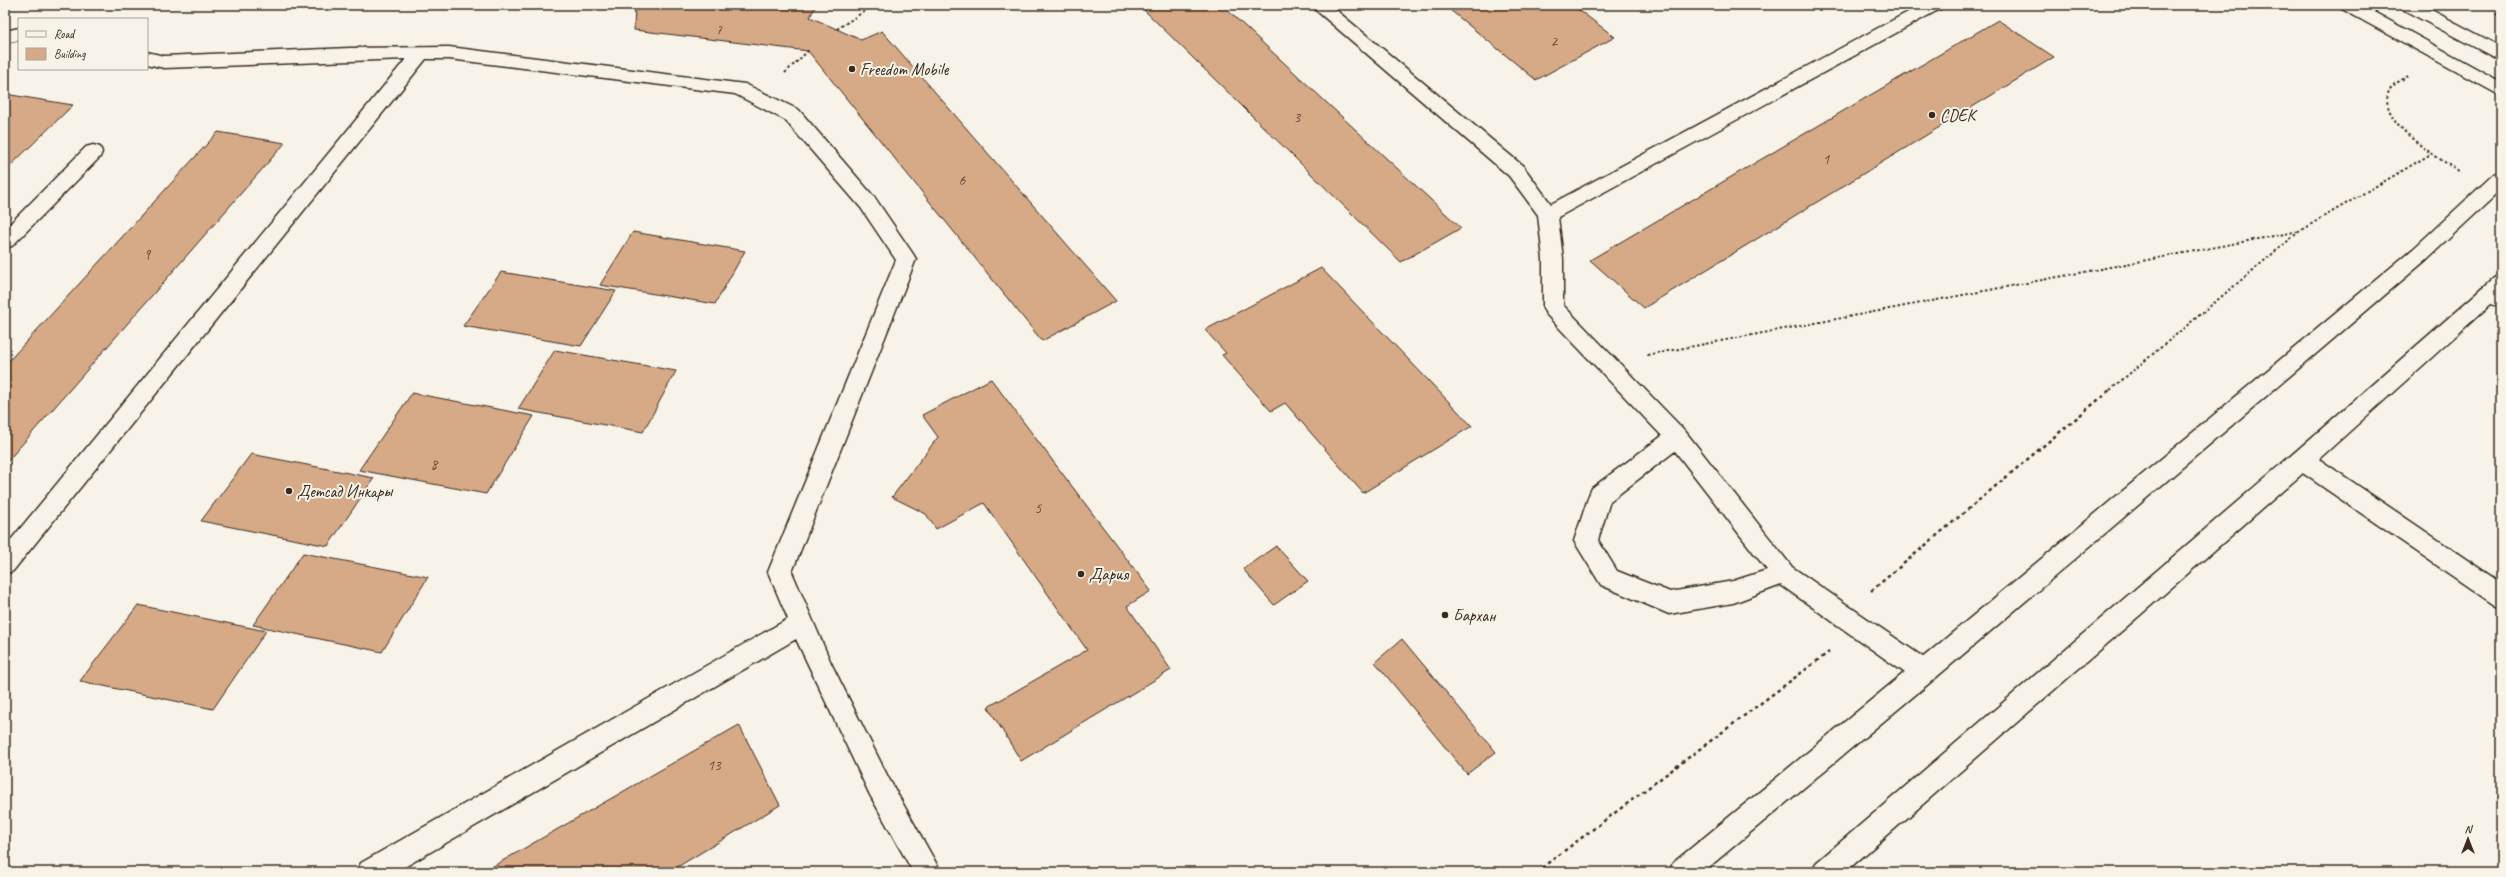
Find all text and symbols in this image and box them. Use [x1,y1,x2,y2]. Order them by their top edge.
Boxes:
legend [18,18,148,70]
house number: 7 [716,22,723,38]
text: Road [54,26,76,42]
house number: 2 [1551,32,1559,51]
text: Building [54,46,86,62]
place label: Freedom Mobile [860,59,950,80]
marker: Freedom Mobile [847,64,857,74]
place label: CDEK [1940,105,1978,126]
house number: 3 [1294,108,1302,127]
marker: CDEK [1927,110,1937,120]
house number: 1 [1823,150,1831,169]
house number: 6 [959,171,967,190]
house number: 9 [144,245,152,264]
house number: 8 [431,455,439,474]
place label: Детсад Инкары [297,481,394,502]
marker: Детсад Инкары [284,486,294,496]
house number: 5 [1035,499,1043,518]
place label: Дария [1089,564,1130,585]
marker: Дария [1076,569,1086,579]
place label: Бархан [1453,605,1497,626]
marker: Бархан [1440,610,1450,620]
house number: 13 [707,756,722,775]
north arrow [2448,819,2488,859]
text: N [2465,822,2474,836]

